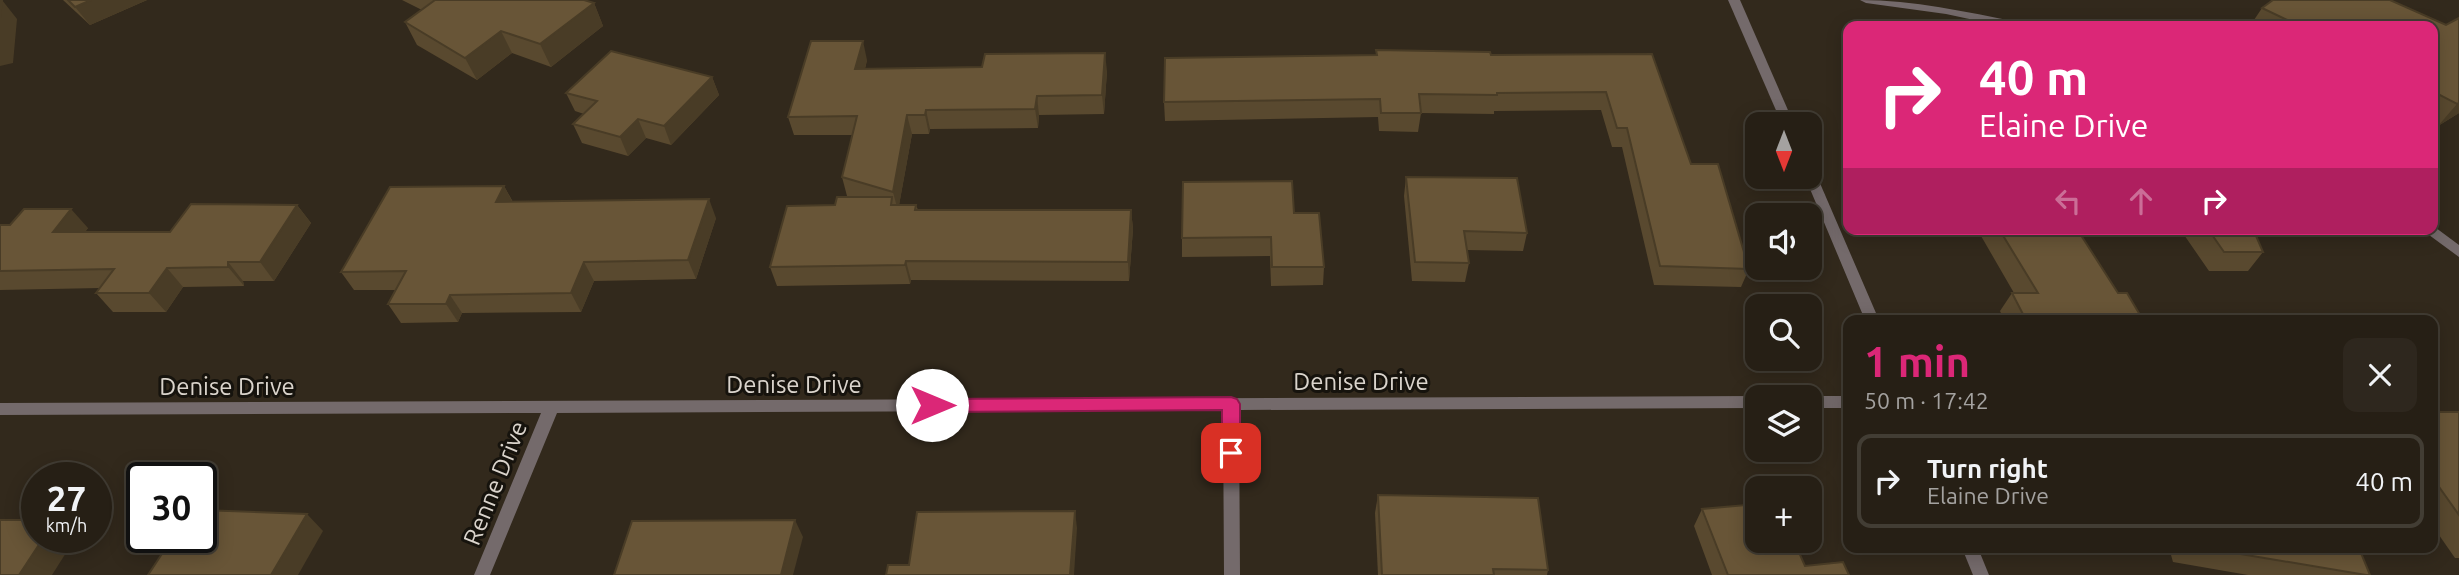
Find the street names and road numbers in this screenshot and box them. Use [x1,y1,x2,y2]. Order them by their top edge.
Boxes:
street label: Denise Drive [1293,368,1429,395]
street label: Denise Drive [726,371,862,398]
street label: Denise Drive [159,373,295,400]
street label: Renne Drive [458,417,532,549]

